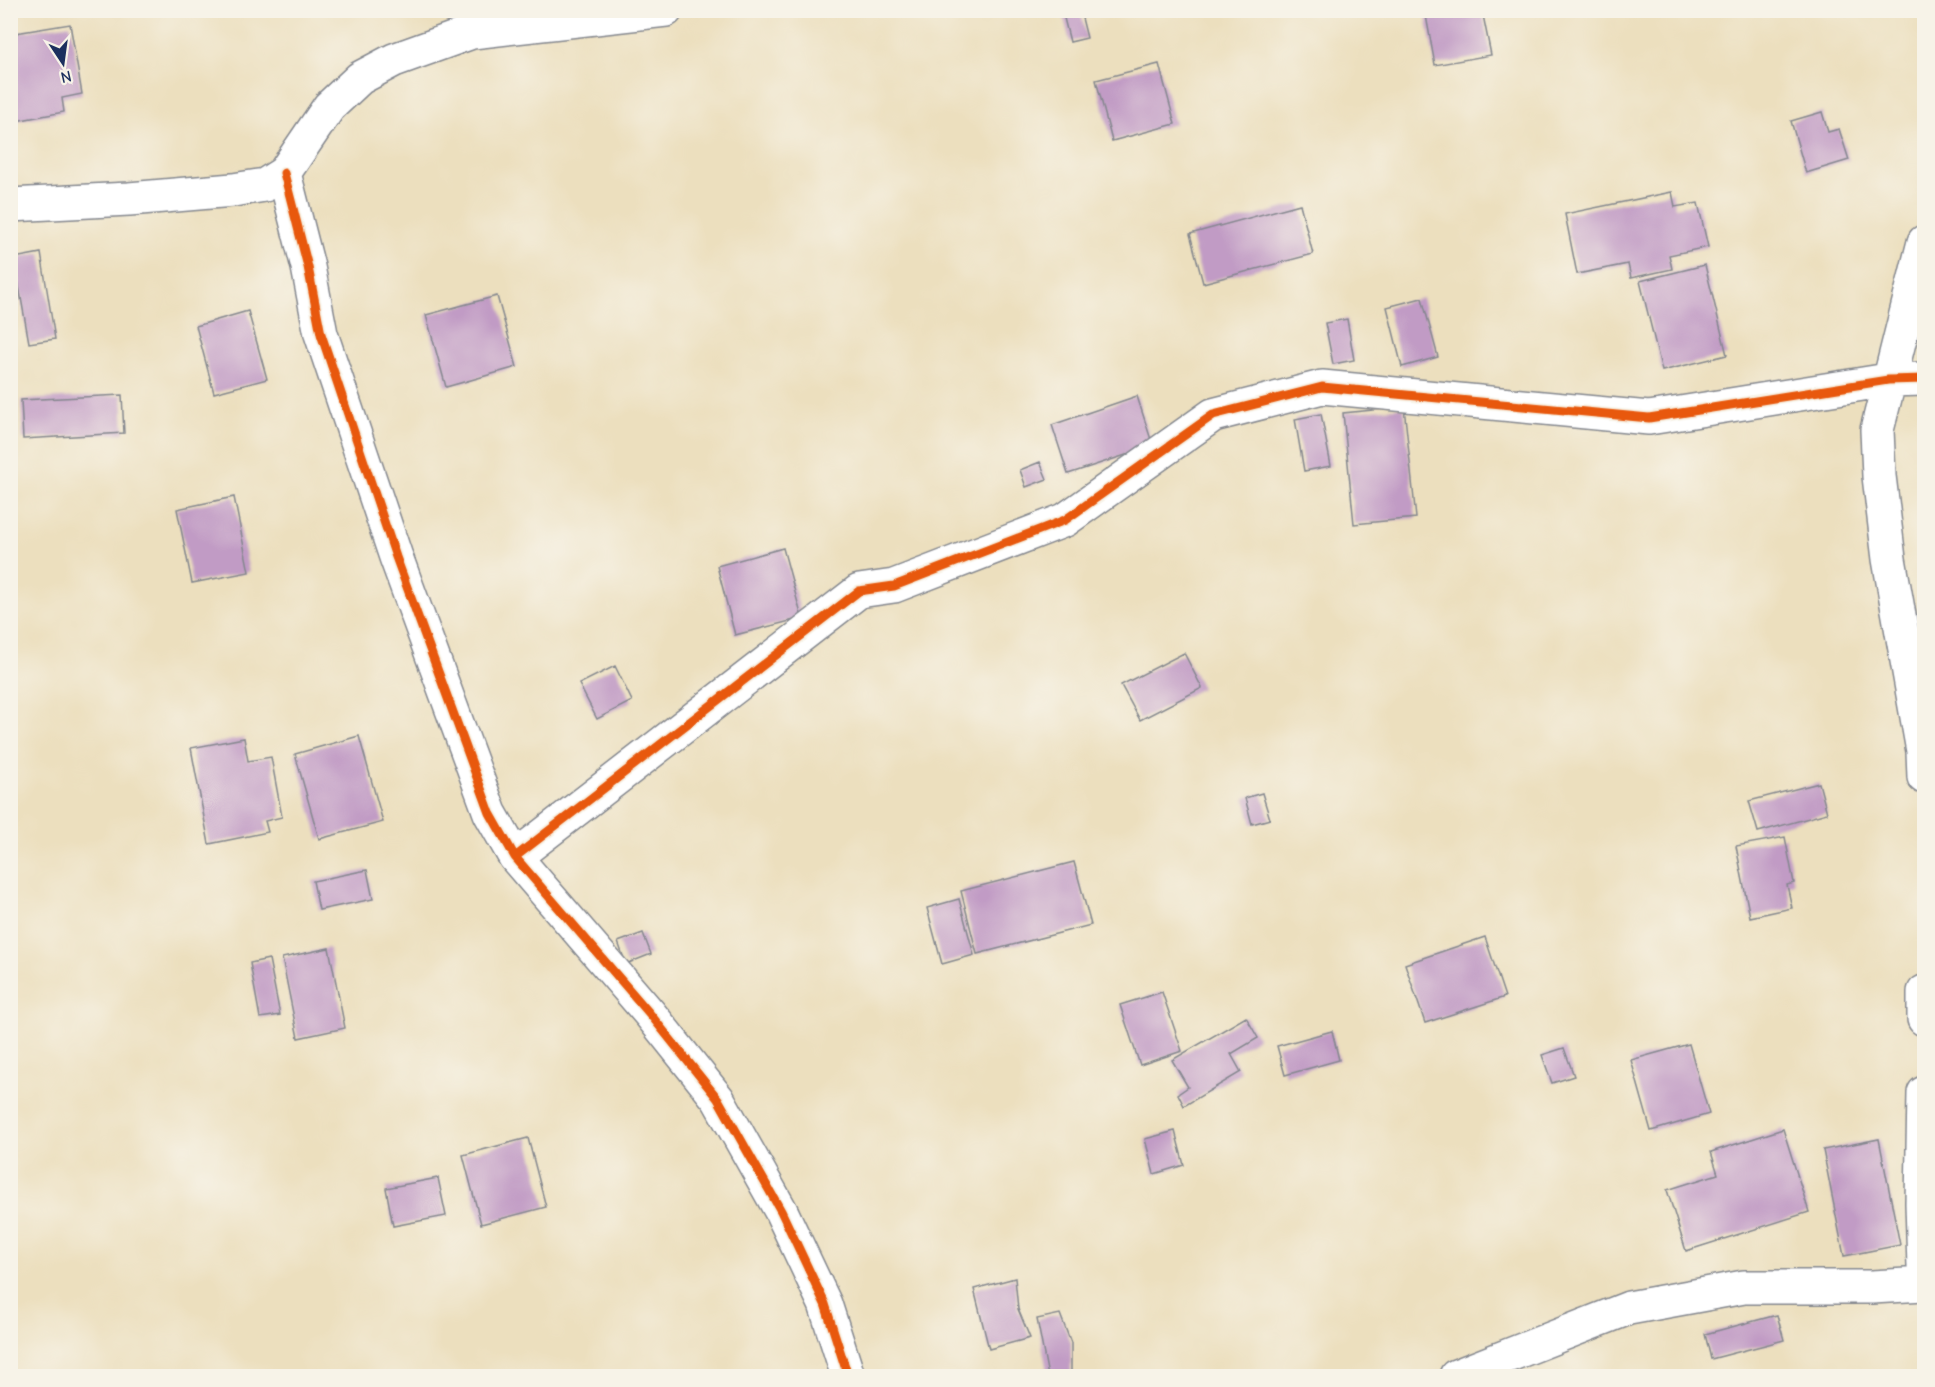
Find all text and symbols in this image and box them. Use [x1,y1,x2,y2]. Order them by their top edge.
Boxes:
north arrow [33,33,93,93]
text: N [59,67,73,87]

